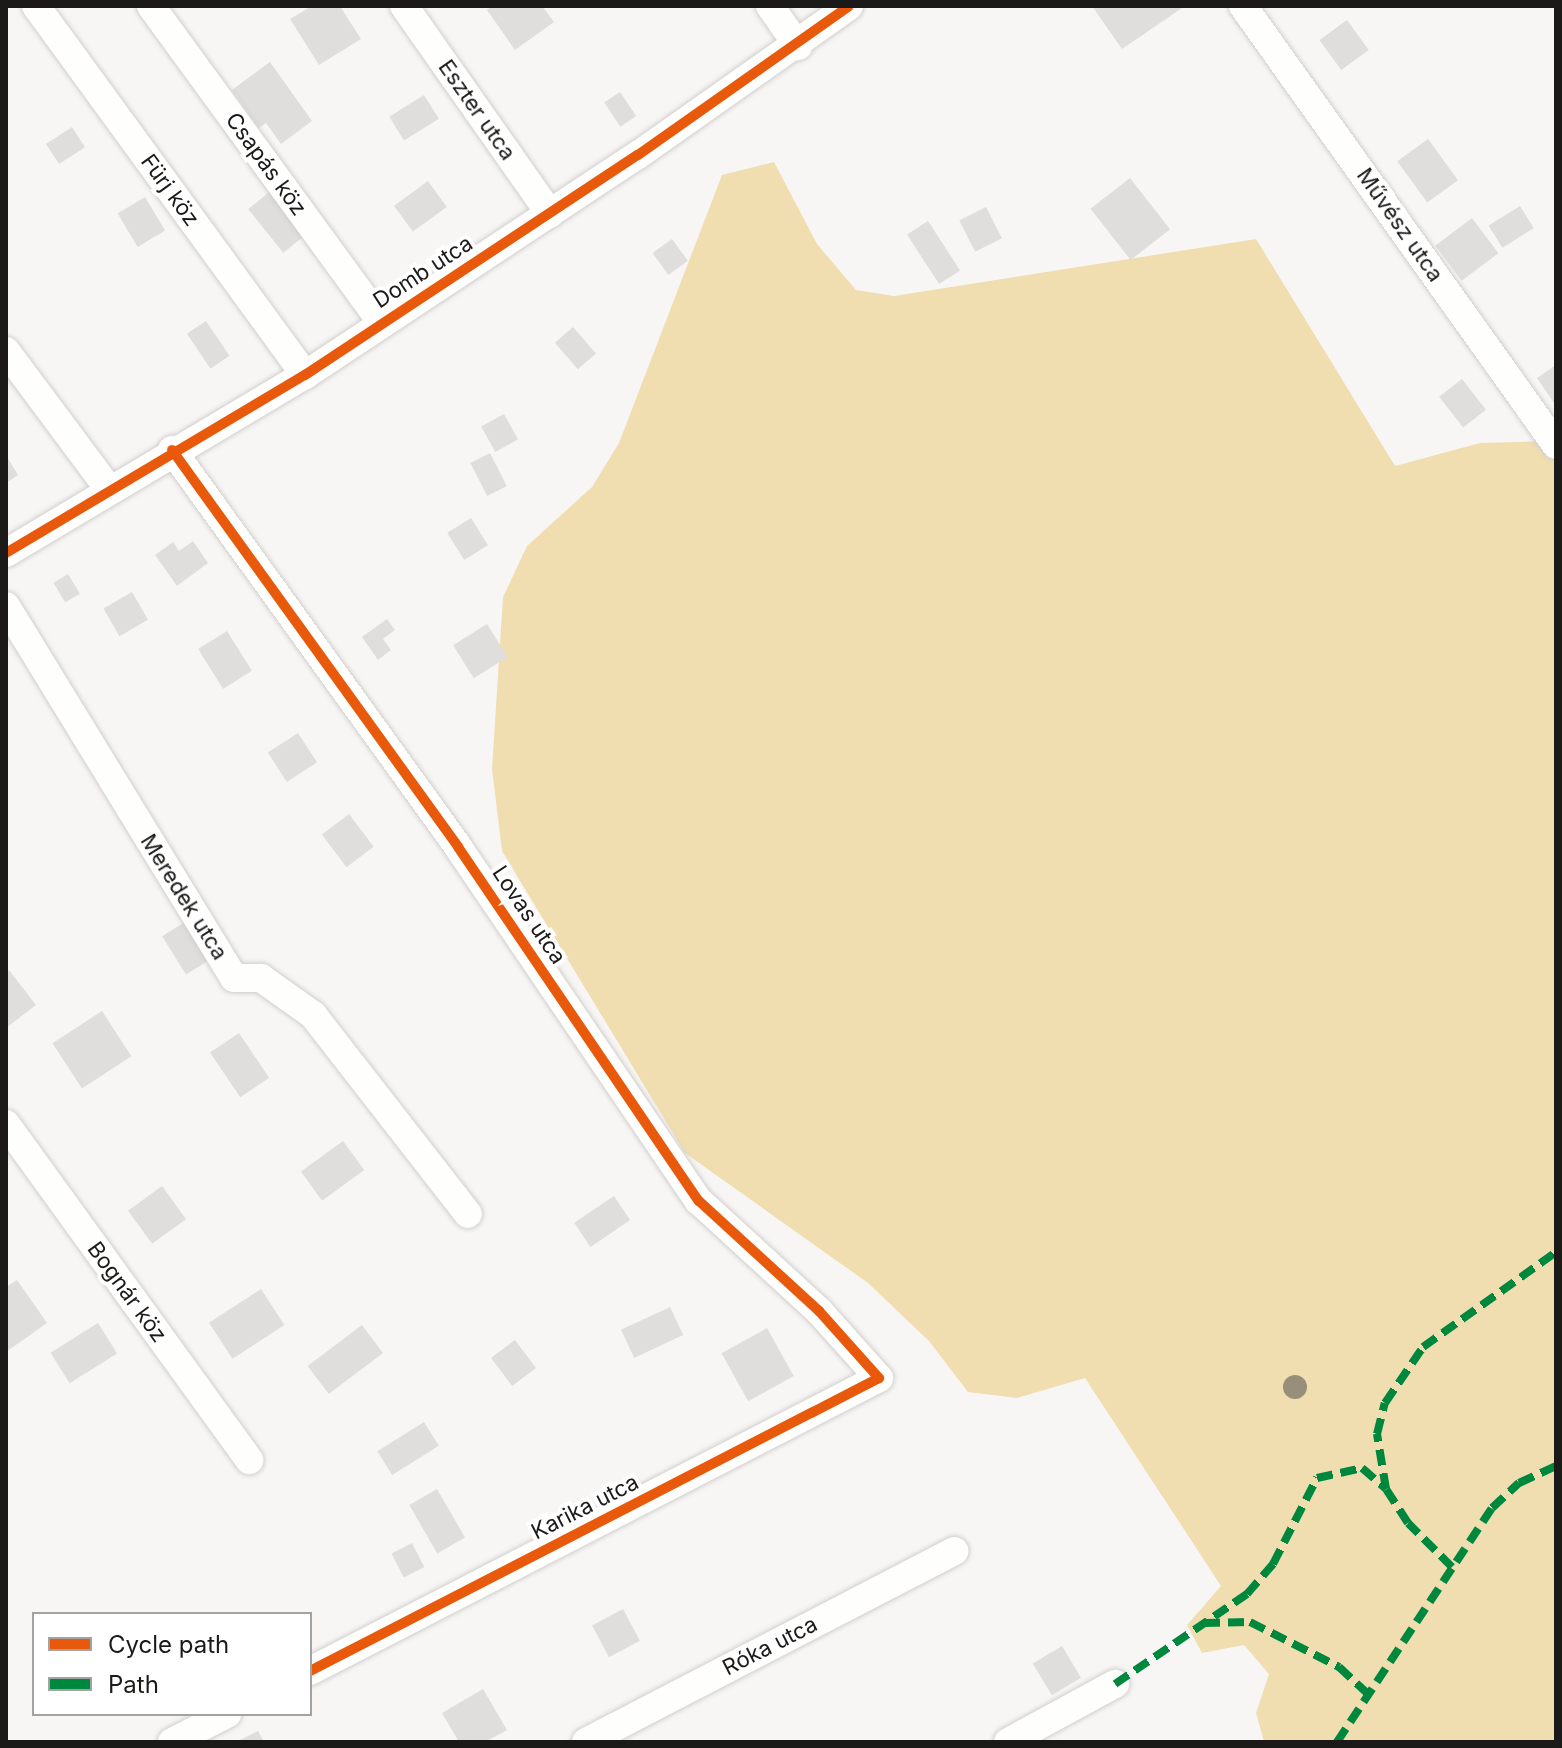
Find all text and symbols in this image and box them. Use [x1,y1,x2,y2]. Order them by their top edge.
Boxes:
street label: Eszter utca [433,55,521,165]
street label: Csapás köz [220,108,312,220]
street label: Fürj köz [135,149,205,231]
street label: Művész utca [1351,163,1449,287]
street label: Domb utca [368,230,478,314]
street label: Meredek utca [135,829,233,965]
street label: Lovas utca [487,861,571,969]
street label: Bognár köz [82,1237,172,1347]
street label: Karika utca [527,1469,643,1545]
street label: Róka utca [718,1611,822,1681]
legend [32,1612,312,1716]
text: Cycle path [108,1630,229,1659]
text: Path [108,1670,159,1699]

